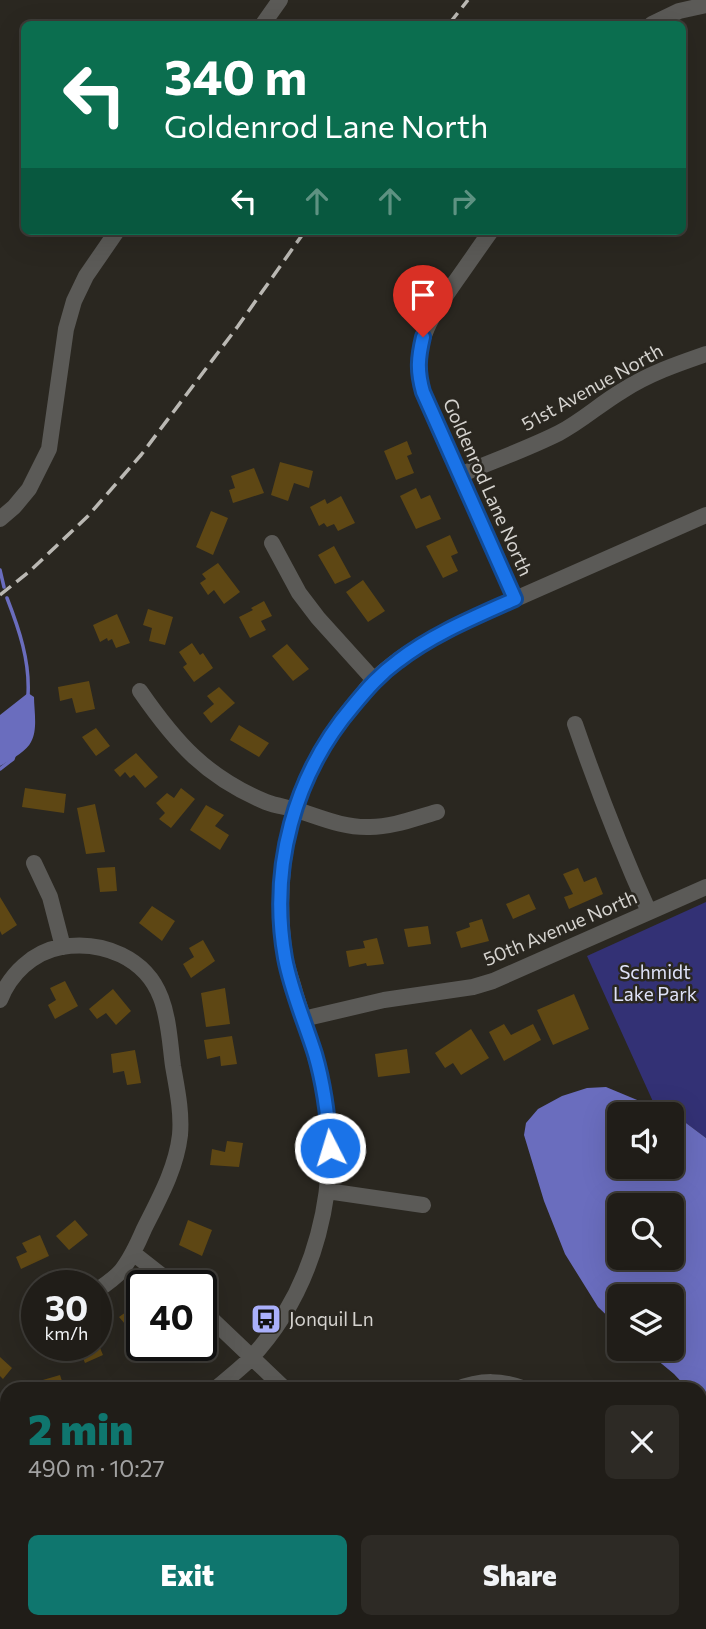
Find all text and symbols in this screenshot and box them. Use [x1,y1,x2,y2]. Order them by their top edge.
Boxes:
text: 340 m [164,45,307,105]
icon: left [49,49,140,140]
text: Goldenrod Lane North [164,105,488,145]
icon: left [225,182,263,220]
icon: ahead [298,182,336,220]
icon: ahead [371,182,409,220]
icon: right [444,182,482,220]
pin [393,265,453,337]
icon: arrive [404,276,442,314]
street label: 51st Avenue North [517,338,666,435]
street label: Goldenrod Lane North [439,394,538,579]
street label: 50th Avenue North [480,885,640,970]
park label: Schmidt Lake Park [613,960,697,1005]
map controls [607,1102,684,1361]
button: sound [607,1102,684,1179]
position arrow [293,1111,367,1185]
button: search [607,1193,684,1270]
speed limit sign: 40 [126,1270,217,1361]
button: layers [607,1284,684,1361]
text: 30 [45,1285,88,1328]
bus stop icon: Jonquil Ln [249,1302,283,1336]
place label: Jonquil Ln [289,1307,374,1330]
text: km/h [45,1322,88,1344]
text: 2 min [28,1402,134,1454]
button: close [605,1405,679,1479]
text: 490 m · 10:27 [28,1454,165,1482]
button: Exit [28,1535,347,1615]
button: Share [361,1535,679,1615]

